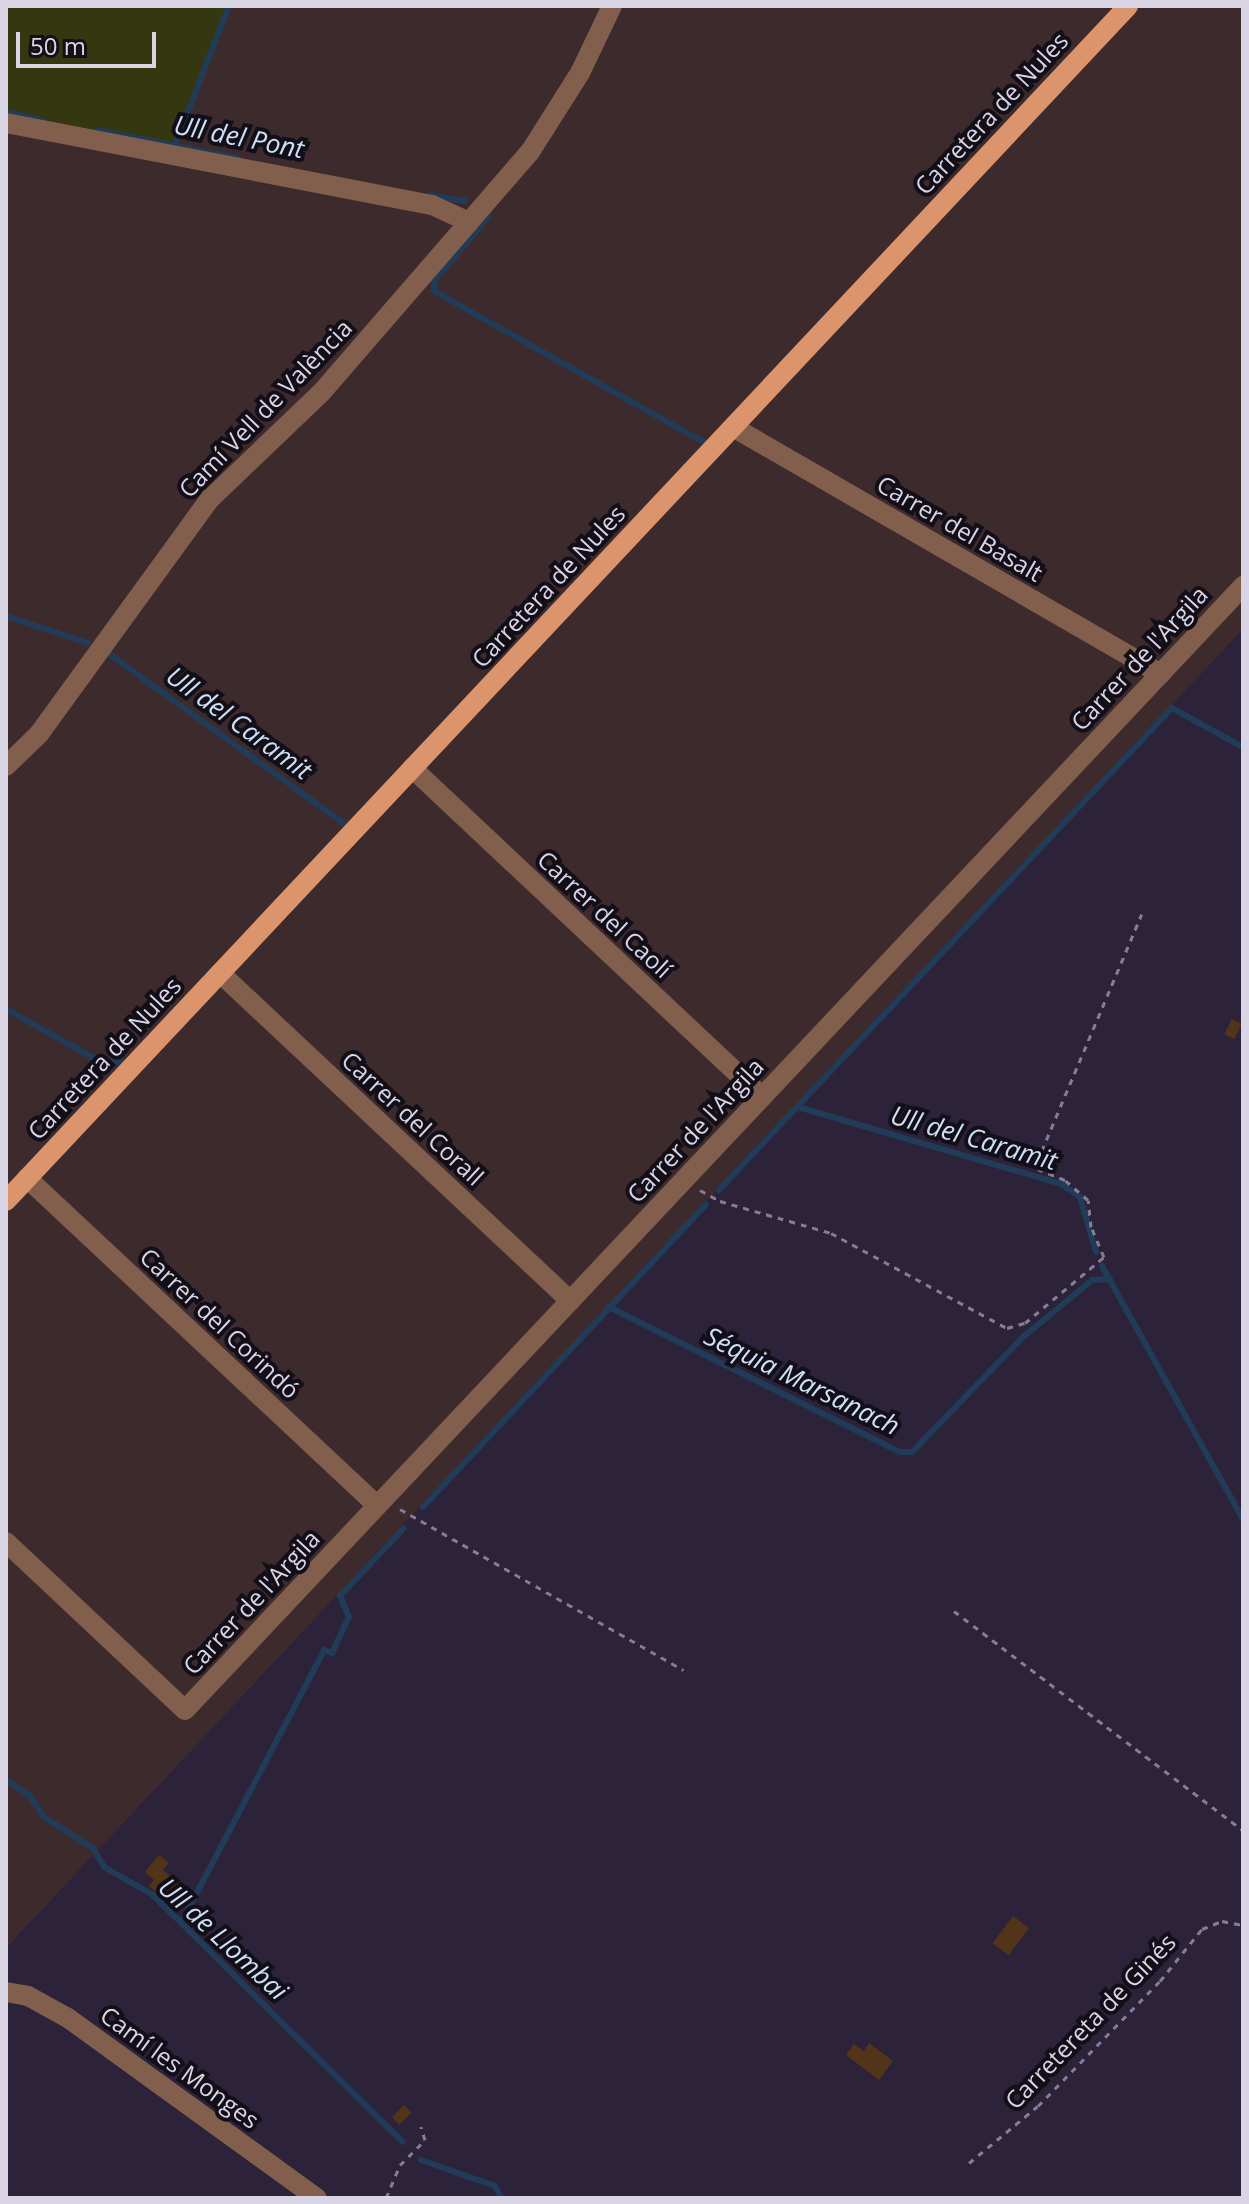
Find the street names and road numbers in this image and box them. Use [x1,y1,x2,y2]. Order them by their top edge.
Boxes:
street label: Carretera de Nules [908,26,1074,200]
street label: Camí Vell de València [173,313,357,503]
street label: Carrer del Basalt [872,469,1048,587]
street label: Carretera de Nules [465,499,631,673]
street label: Carrer de l'Argila [1065,580,1213,736]
street label: Carrer del Caolí [532,844,678,984]
street label: Carretera de Nules [21,971,187,1145]
street label: Carrer del Corall [336,1045,490,1191]
street label: Carrer de l'Argila [621,1052,769,1208]
street label: Carrer del Corindó [134,1242,306,1404]
street label: Carrer de l'Argila [177,1524,325,1680]
street label: Carretereta de Ginés [999,1927,1181,2115]
street label: Camí les Monges [95,2000,265,2134]

